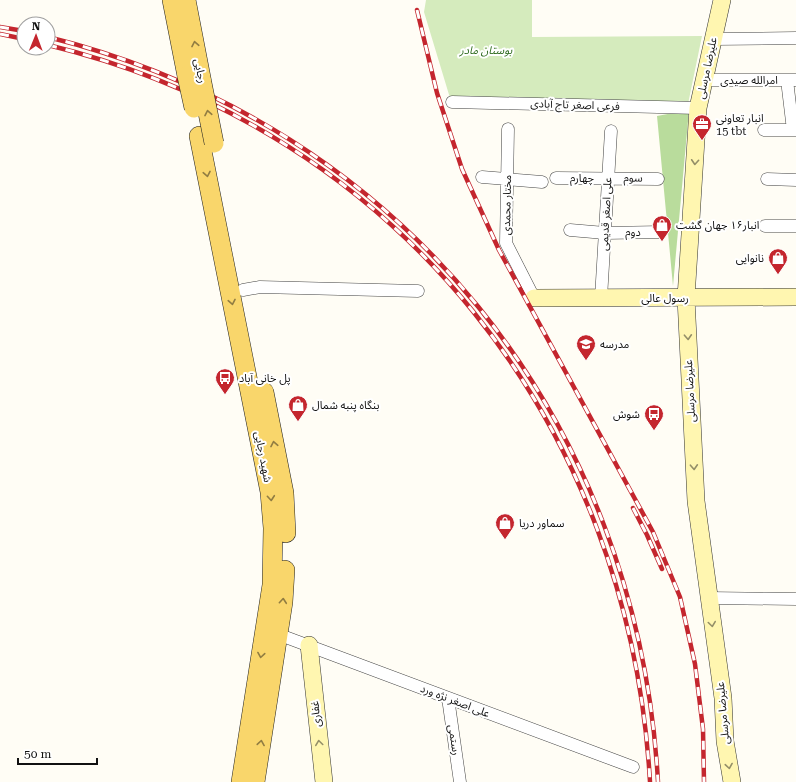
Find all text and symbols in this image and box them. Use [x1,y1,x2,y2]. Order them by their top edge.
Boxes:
north arrow [16,16,56,56]
text: N [32,20,41,33]
street label: علیرضا مرسلی [694,36,720,100]
one-way arrow [191,41,199,48]
park label: بوستان مادر [459,44,513,57]
street label: رجایی [191,58,209,84]
street label: امرالله صیدی [720,74,778,87]
street label: فرعی اصغر تاج آبادی [530,97,620,114]
one-way arrow [204,110,212,116]
place label: انبار تعاونی 15 tbt [716,112,764,138]
office icon: انبار تعاونی 15 tbt [691,113,713,141]
one-way arrow [690,159,699,165]
one-way arrow [202,171,210,177]
street label: سوم [623,171,643,186]
street label: چهارم [570,172,595,186]
street label: مختار محمدی [500,175,514,235]
street label: علی اصغر قدیمی [598,176,614,251]
shop icon: انبار۱۶ جهان گشت [651,214,673,242]
place label: انبار۱۶ جهان گشت [676,219,759,232]
street label: دوم [625,226,641,240]
shop icon: نانوایی [767,247,789,275]
place label: نانوایی [736,252,764,265]
street label: رسول عالی [641,292,689,305]
one-way arrow [228,298,236,305]
school or university icon: مدرسه [575,333,597,361]
one-way arrow [683,334,692,340]
place label: مدرسه [600,338,630,351]
street label: علیرضا مرسلی [682,359,698,423]
bus stop icon: پل خانی آباد [214,367,236,395]
place label: پل خانی آباد [239,372,291,386]
shop icon: بنگاه پنبه شمال [287,394,309,422]
place label: بنگاه پنبه شمال [312,399,380,413]
bus stop icon: شوش [643,403,665,431]
place label: شوش [613,408,640,421]
street label: شهید رجایی [252,430,274,484]
one-way arrow [271,441,279,447]
one-way arrow [690,464,698,470]
one-way arrow [266,495,275,501]
shop icon: سماور دریا [494,512,516,540]
place label: سماور دریا [519,517,565,530]
one-way arrow [278,598,287,604]
one-way arrow [708,620,717,627]
one-way arrow [257,652,266,658]
street label: علیرضا مرسلی [714,681,732,745]
street label: علی اصغر نژه ورد [419,682,492,720]
street label: غفاری [308,700,324,728]
street label: رستمی [445,724,463,756]
scale bar [18,740,97,766]
one-way arrow [256,740,265,747]
one-way arrow [315,740,324,746]
text: 50 m [24,747,51,761]
one-way arrow [724,763,733,770]

